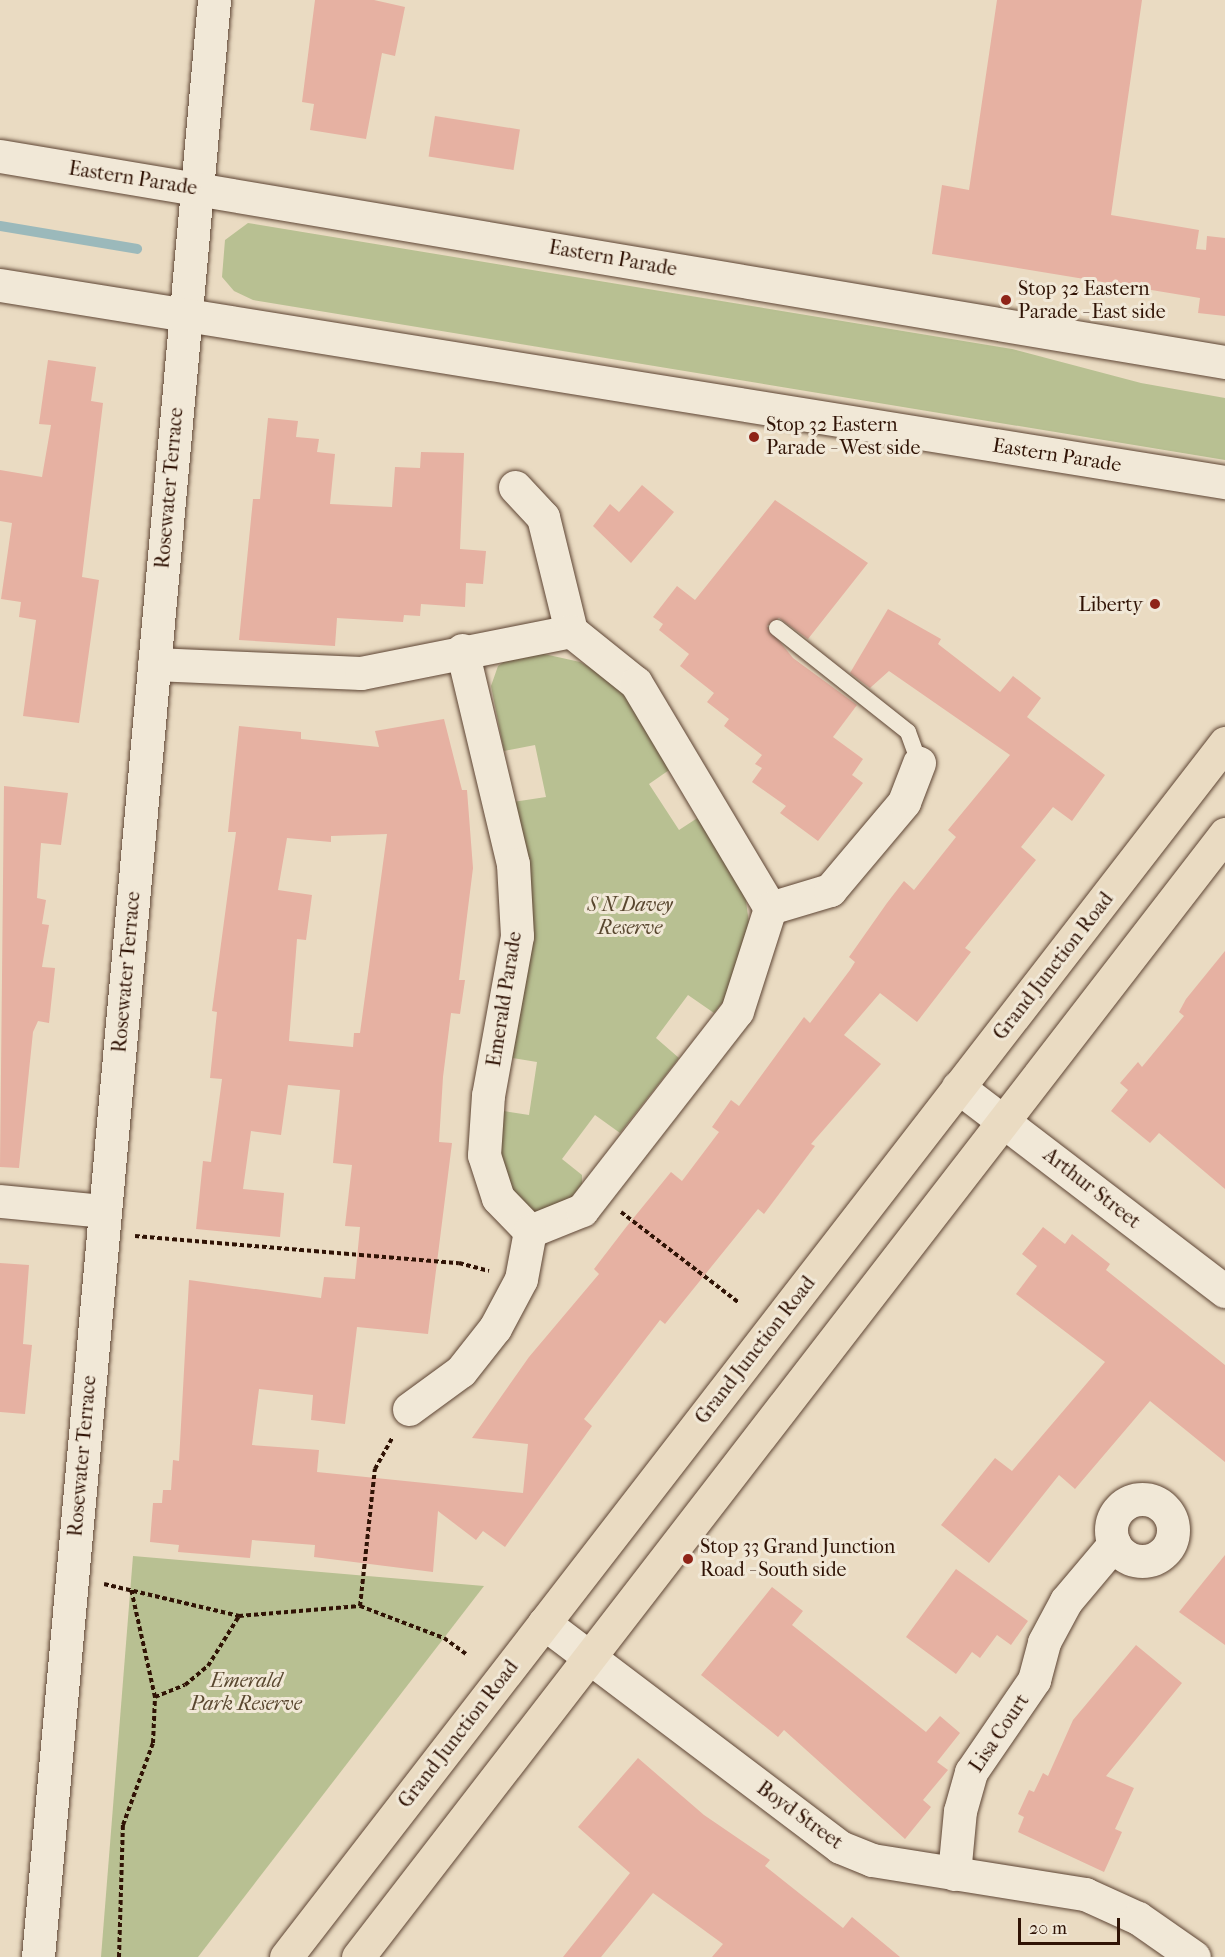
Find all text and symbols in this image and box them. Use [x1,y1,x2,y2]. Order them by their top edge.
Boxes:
street label: Eastern Parade [67,156,199,200]
street label: Eastern Parade [547,235,679,281]
place label: Stop 32 Eastern Parade - East side [1018,276,1166,323]
marker: Stop 32 Eastern Parade - East side [999,293,1013,307]
street label: Rosewater Terrace [150,406,188,570]
place label: Stop 32 Eastern Parade - West side [766,413,920,460]
marker: Stop 32 Eastern Parade - West side [747,430,761,444]
street label: Eastern Parade [991,433,1123,477]
place label: Liberty [1078,592,1143,616]
marker: Liberty [1148,597,1162,611]
street label: Grand Junction Road [988,887,1118,1045]
street label: Rosewater Terrace [107,890,145,1054]
park label: S N Davey Reserve [587,892,673,939]
street label: Emerald Parade [481,930,527,1068]
street label: Arthur Street [1039,1143,1145,1233]
street label: Grand Junction Road [690,1271,820,1429]
street label: Rosewater Terrace [63,1374,101,1538]
place label: Stop 33 Grand Junction Road - South side [700,1535,895,1582]
marker: Stop 33 Grand Junction Road - South side [681,1552,695,1566]
street label: Grand Junction Road [393,1655,523,1813]
park label: Emerald Park Reserve [190,1668,302,1715]
street label: Lisa Court [964,1689,1034,1777]
street label: Boyd Street [752,1776,848,1854]
scale bar [1021,1906,1123,1944]
text: 20 m [1029,1918,1067,1939]

